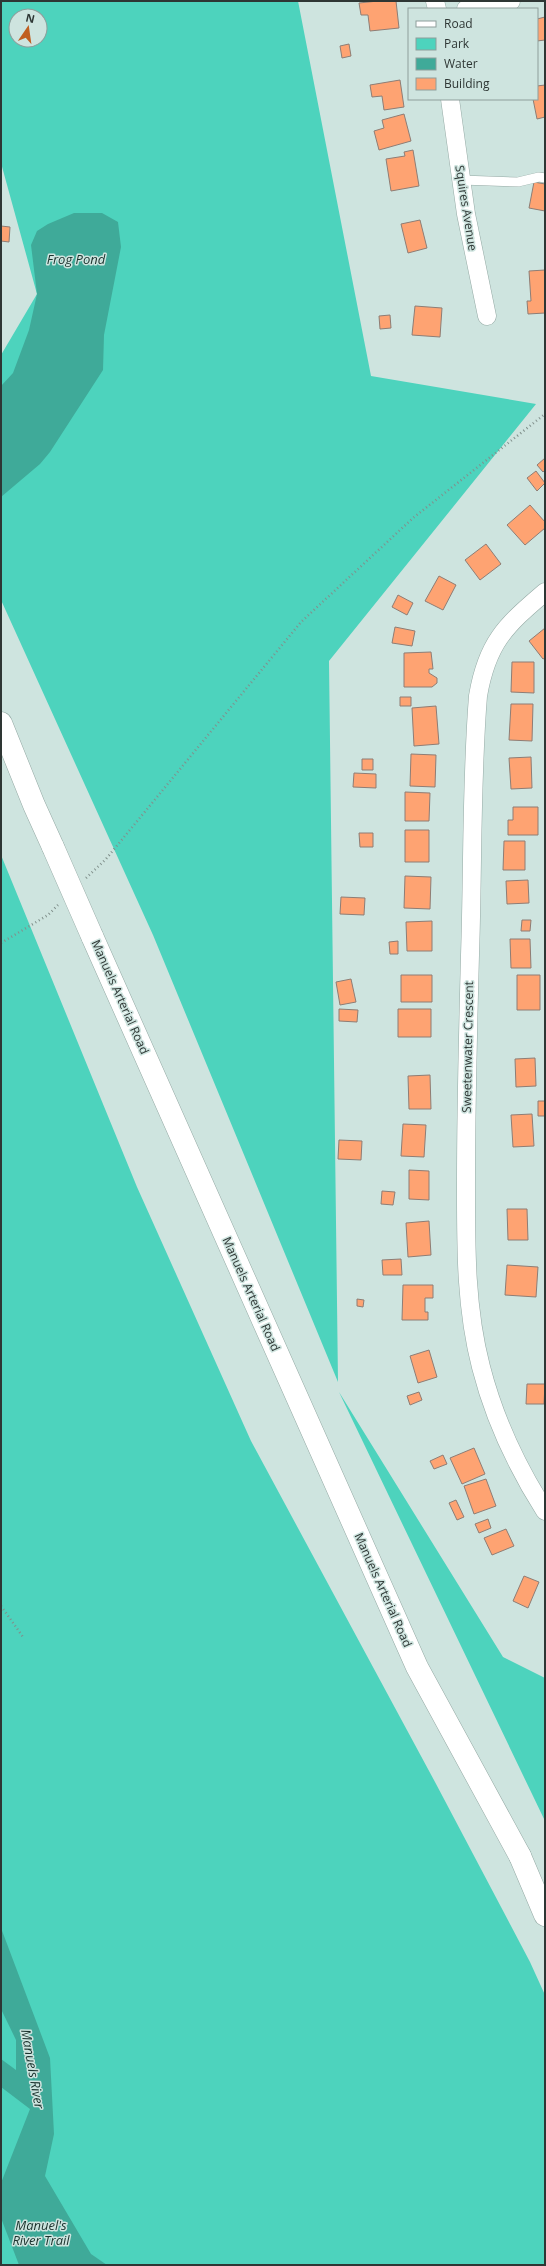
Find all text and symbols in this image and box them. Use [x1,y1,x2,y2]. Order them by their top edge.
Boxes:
north arrow [8,8,48,48]
legend [408,8,538,100]
text: N [24,9,36,26]
text: Road [444,15,473,32]
text: Park [444,35,470,52]
text: Water [444,55,478,72]
text: Building [444,75,490,92]
street label: Squires Avenue [451,164,482,252]
water label: Frog Pond [47,250,106,268]
street label: Manuels Arterial Road [88,937,153,1057]
street label: Sweetenwater Crescent [458,981,477,1113]
street label: Manuels Arterial Road [219,1234,284,1354]
street label: Manuels Arterial Road [351,1530,416,1650]
water label: Manuels River [17,2028,49,2111]
water label: Manuel's River Trail [12,2216,70,2249]

